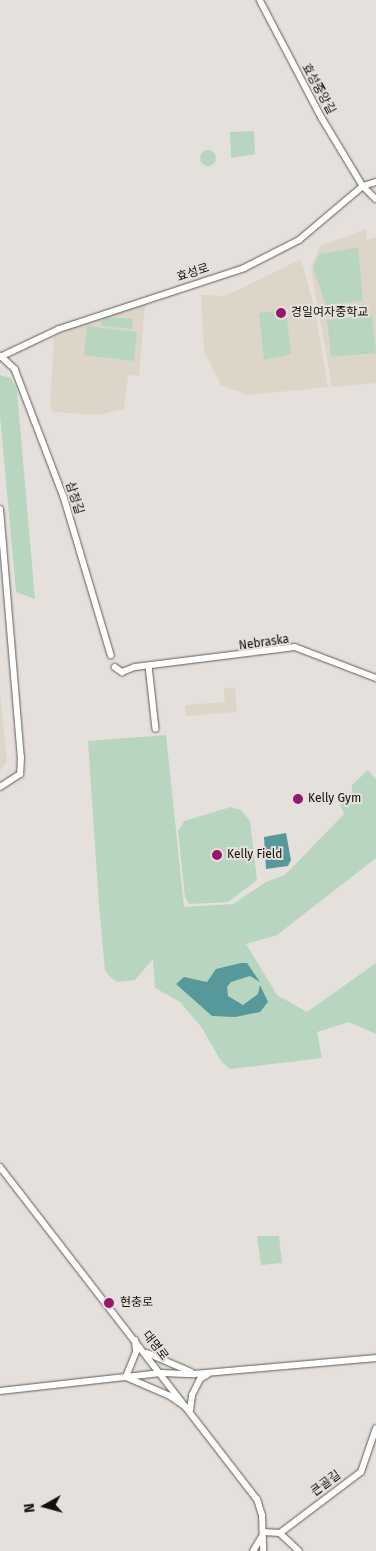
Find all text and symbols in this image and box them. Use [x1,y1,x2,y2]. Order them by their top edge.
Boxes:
street label: 효성중앙길 [298,61,338,117]
street label: 효성로 [175,261,211,285]
place label: 경일여자중학교 [291,306,368,320]
marker: 경일여자중학교 [275,307,287,319]
street label: 삼정길 [62,480,86,516]
street label: Nebraska [238,632,290,654]
place label: Kelly Gym [308,792,361,806]
marker: Kelly Gym [292,793,304,805]
place label: Kelly Field [227,848,282,862]
marker: Kelly Field [211,849,223,861]
marker: 현충로 [102,1296,116,1310]
place label: 현충로 [120,1296,153,1310]
street label: 대명로 [139,1329,171,1363]
street label: 큰골길 [308,1468,344,1500]
north arrow [20,1481,70,1531]
text: N [21,1502,39,1514]

